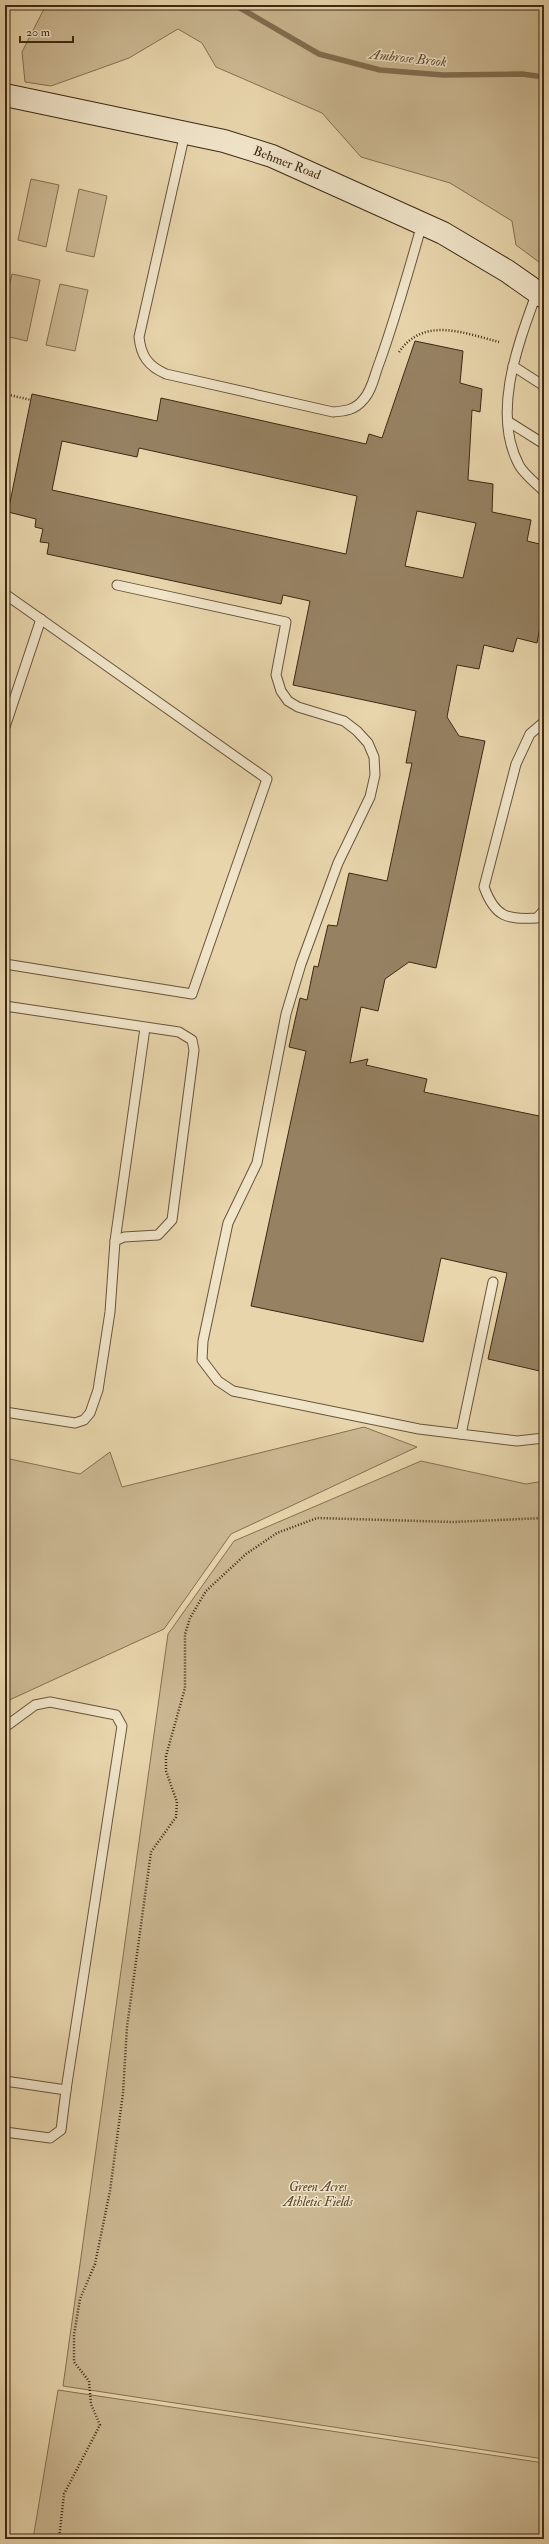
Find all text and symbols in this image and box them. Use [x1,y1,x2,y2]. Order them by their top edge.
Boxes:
scale bar [20,18,73,44]
text: 20 m [26,25,51,40]
water label: Ambrose Brook [366,45,448,71]
street label: Behmer Road [251,143,324,183]
park label: Green Acres Athletic Fields [281,2179,353,2210]

